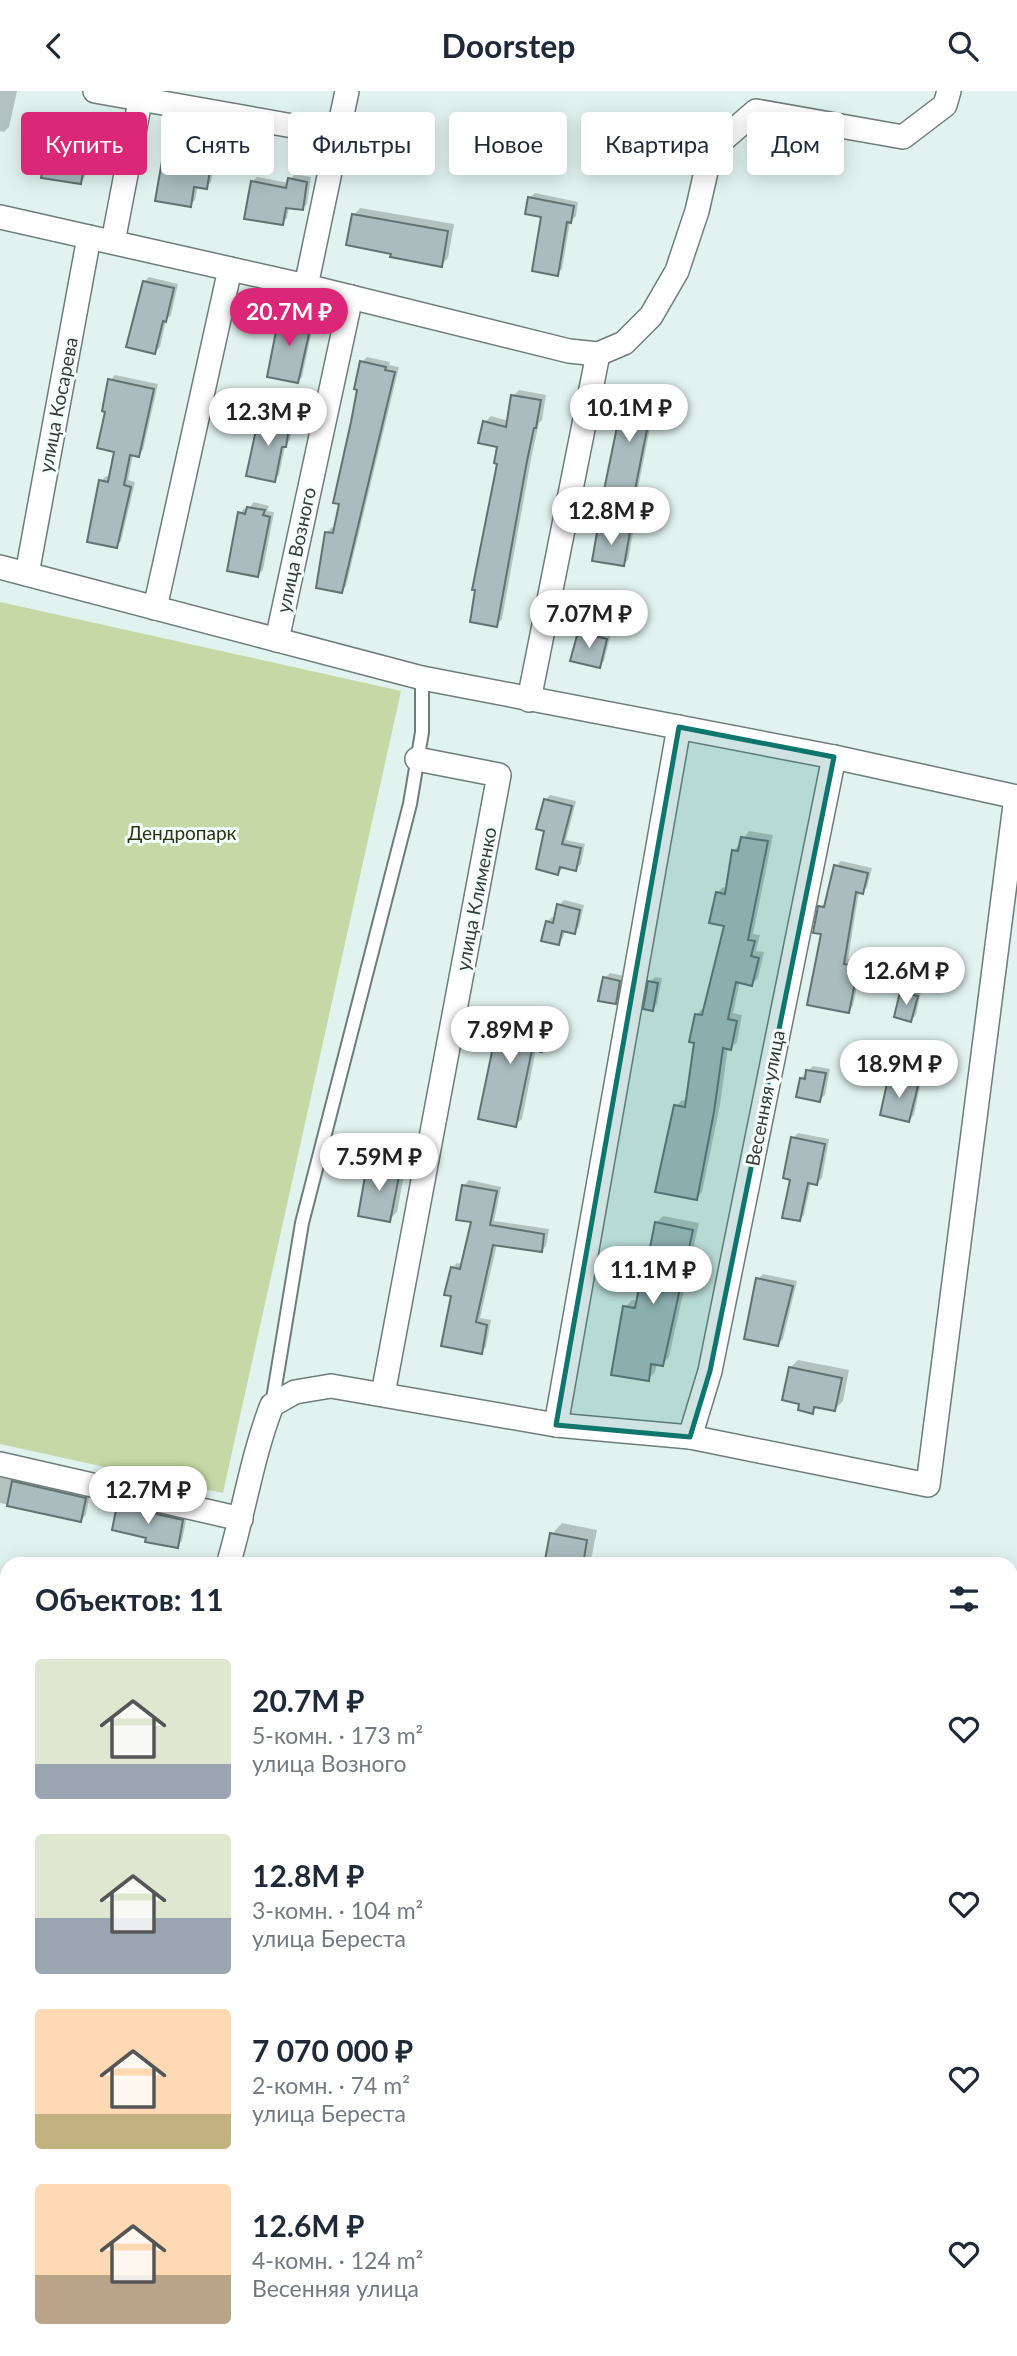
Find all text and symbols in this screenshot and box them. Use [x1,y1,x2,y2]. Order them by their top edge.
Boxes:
text: Doorstep [442,26,575,65]
icon: back [35,27,73,65]
icon: search [944,27,982,65]
chip: Купить [21,112,147,175]
chip: Снять [161,112,274,175]
chip: Фильтры [288,112,435,175]
chip: Новое [449,112,567,175]
chip: Квартира [581,112,733,175]
chip: Дом [747,112,844,175]
pin: 20.7M ₽ [224,289,354,348]
text: 20.7M ₽ [246,297,332,325]
street label: улица Косарева [33,335,82,475]
pin: 10.1M ₽ [564,385,694,444]
pin: 12.3M ₽ [203,389,333,448]
text: 10.1M ₽ [586,393,672,421]
text: 12.3M ₽ [225,397,311,425]
street label: улица Возного [271,485,320,615]
pin: 12.8M ₽ [546,487,676,547]
text: 12.8M ₽ [568,496,654,524]
pin: 7.07M ₽ [524,591,654,650]
text: 7.07M ₽ [546,599,632,627]
park label: Дендропарк [128,821,237,844]
street label: улица Клименко [450,825,501,973]
pin: 12.6M ₽ [841,947,971,1007]
text: 12.6M ₽ [863,956,949,984]
pin: 7.89M ₽ [445,1007,575,1066]
text: 7.89M ₽ [467,1015,553,1043]
street label: Весенняя улица [740,1028,789,1168]
pin: 18.9M ₽ [834,1041,964,1100]
text: 18.9M ₽ [856,1049,942,1077]
pin: 7.59M ₽ [314,1133,444,1193]
text: 7.59M ₽ [336,1142,422,1170]
pin: 11.1M ₽ [588,1247,718,1306]
text: 11.1M ₽ [610,1255,696,1283]
pin: 12.7M ₽ [83,1467,213,1526]
text: 12.7M ₽ [105,1475,191,1503]
icon: filters [945,1580,983,1618]
text: Объектов: 11 [35,1581,224,1617]
text: 20.7M ₽ [252,1682,364,1718]
icon: home [91,1687,175,1771]
icon: heart [945,1710,983,1748]
text: 5-комн. · 173 m² [252,1721,423,1749]
text: улица Возного [252,1749,407,1777]
text: 12.8M ₽ [252,1857,364,1893]
icon: home [91,1862,175,1946]
icon: heart [945,1885,983,1923]
text: 3-комн. · 104 m² [252,1896,423,1924]
text: улица Береста [252,1924,406,1952]
text: 7 070 000 ₽ [252,2032,413,2068]
icon: home [91,2037,175,2121]
icon: heart [945,2060,983,2098]
text: 2-комн. · 74 m² [252,2071,410,2099]
text: улица Береста [252,2099,406,2127]
text: 12.6M ₽ [252,2207,364,2243]
icon: home [91,2212,175,2296]
icon: heart [945,2235,983,2273]
text: 4-комн. · 124 m² [252,2246,423,2274]
text: Весенняя улица [252,2274,419,2302]

